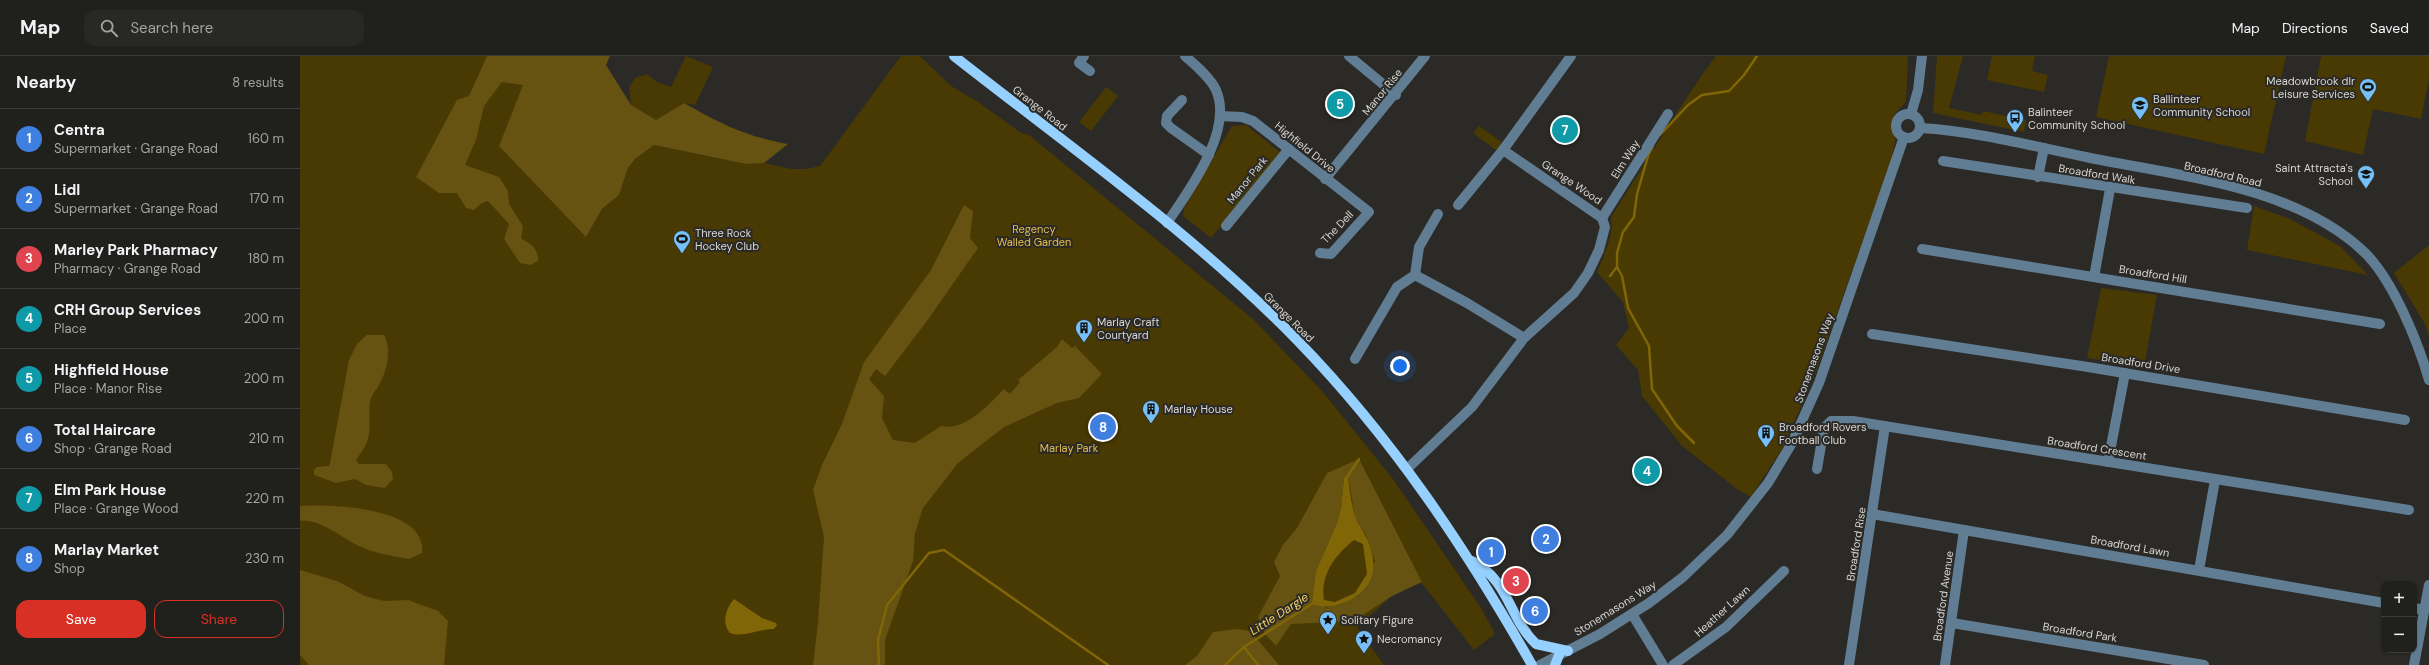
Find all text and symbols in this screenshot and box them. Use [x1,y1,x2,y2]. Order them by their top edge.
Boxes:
search box [84,10,364,46]
text: Map [20,15,60,40]
icon: search [98,17,120,39]
text: Search here [130,18,213,38]
text: Map [2232,19,2260,37]
text: Directions [2282,19,2348,37]
text: Saved [2370,19,2409,37]
street label: Manor Rise [1359,66,1405,118]
text: Nearby [16,71,76,93]
text: 8 results [232,74,284,91]
place label: Meadowbrook dlr Leisure Services [2266,74,2355,101]
sports icon: Meadowbrook dlr Leisure Services [2358,77,2378,102]
street label: Grange Road [1010,82,1070,134]
pin: 5 [1327,89,1353,119]
place label: Ballinteer Community School [2153,92,2250,119]
school or university icon: Ballinteer Community School [2130,95,2150,120]
place label: Balinteer Community School [2028,105,2125,132]
bus stop icon: Balinteer Community School [2005,108,2025,133]
pin: 7 [1552,115,1578,145]
street label: Highfield Drive [1272,118,1338,176]
text: Centra [54,120,105,140]
text: 1 [27,130,31,147]
text: 160 m [248,130,284,147]
street label: Elm Way [1608,137,1642,181]
text: Supermarket · Grange Road [54,140,218,157]
street label: Manor Park [1224,153,1271,206]
street label: Grange Wood [1539,157,1605,207]
street label: Broadford Road [2183,158,2263,190]
street label: Broadford Walk [2058,161,2137,187]
place label: Saint Attracta's School [2275,161,2353,188]
school or university icon: Saint Attracta's School [2356,164,2376,189]
text: Lidl [54,180,80,200]
text: 2 [25,190,33,207]
text: 170 m [249,190,284,207]
text: Supermarket · Grange Road [54,200,218,217]
street label: The Dell [1318,208,1356,246]
park label: Regency Walled Garden [997,222,1071,249]
place label: Three Rock Hockey Club [695,226,759,253]
sports icon: Three Rock Hockey Club [672,229,692,254]
text: Marley Park Pharmacy [54,240,218,260]
text: 3 [25,250,33,267]
text: 180 m [248,250,284,267]
text: Pharmacy · Grange Road [54,260,201,277]
street label: Broadford Hill [2118,262,2188,286]
street label: Grange Road [1261,289,1317,345]
text: CRH Group Services [54,300,201,320]
text: 4 [25,310,33,327]
text: 200 m [244,310,284,327]
street label: Stonemasons Way [1791,311,1837,405]
place label: Marlay Craft Courtyard [1097,315,1160,342]
building icon: Marlay Craft Courtyard [1074,318,1094,343]
text: Place [54,320,86,337]
street label: Broadford Drive [2101,350,2181,376]
your location [1390,356,1410,376]
text: Highfield House [54,360,169,380]
text: 5 [25,370,33,387]
text: 200 m [244,370,284,387]
text: Place · Manor Rise [54,380,162,397]
building icon: Marlay House [1141,399,1161,424]
place label: Marlay House [1164,402,1233,416]
pin: 8 [1090,412,1116,442]
text: Total Haircare [54,420,156,440]
place label: Broadford Rovers Football Club [1779,420,1866,447]
building icon: Broadford Rovers Football Club [1756,423,1776,448]
text: 6 [25,430,33,447]
text: 210 m [249,430,284,447]
street label: Broadford Crescent [2046,433,2148,463]
text: Shop · Grange Road [54,440,172,457]
park label: Marlay Park [1040,441,1099,455]
pin: 4 [1634,456,1660,486]
text: Elm Park House [54,480,166,500]
text: 7 [26,490,32,507]
text: 220 m [245,490,284,507]
text: Place · Grange Wood [54,500,178,517]
street label: Broadford Rise [1843,506,1869,582]
pin: 2 [1533,524,1559,554]
street label: Broadford Lawn [2089,532,2171,560]
pin: 1 [1478,537,1504,567]
text: Marlay Market [54,540,159,560]
text: 8 [25,550,33,567]
text: 230 m [245,550,284,567]
street label: Broadford Avenue [1930,550,1956,642]
text: Shop [54,560,85,577]
pin: 3 [1503,566,1529,596]
street label: Stonemasons Way [1571,577,1659,639]
map controls [2381,581,2417,653]
button: + [2381,581,2417,617]
street label: Heather Lawn [1691,582,1753,640]
water label: Little Dargle [1247,589,1312,639]
pin: 6 [1522,596,1548,626]
button: Save [16,600,146,638]
button: Share [154,600,284,638]
place icon: Solitary Figure [1318,610,1338,635]
place label: Solitary Figure [1341,613,1413,627]
button: − [2381,617,2417,653]
street label: Broadford Park [2042,619,2119,645]
place icon: Necromancy [1354,629,1374,654]
place label: Necromancy [1377,632,1442,646]

